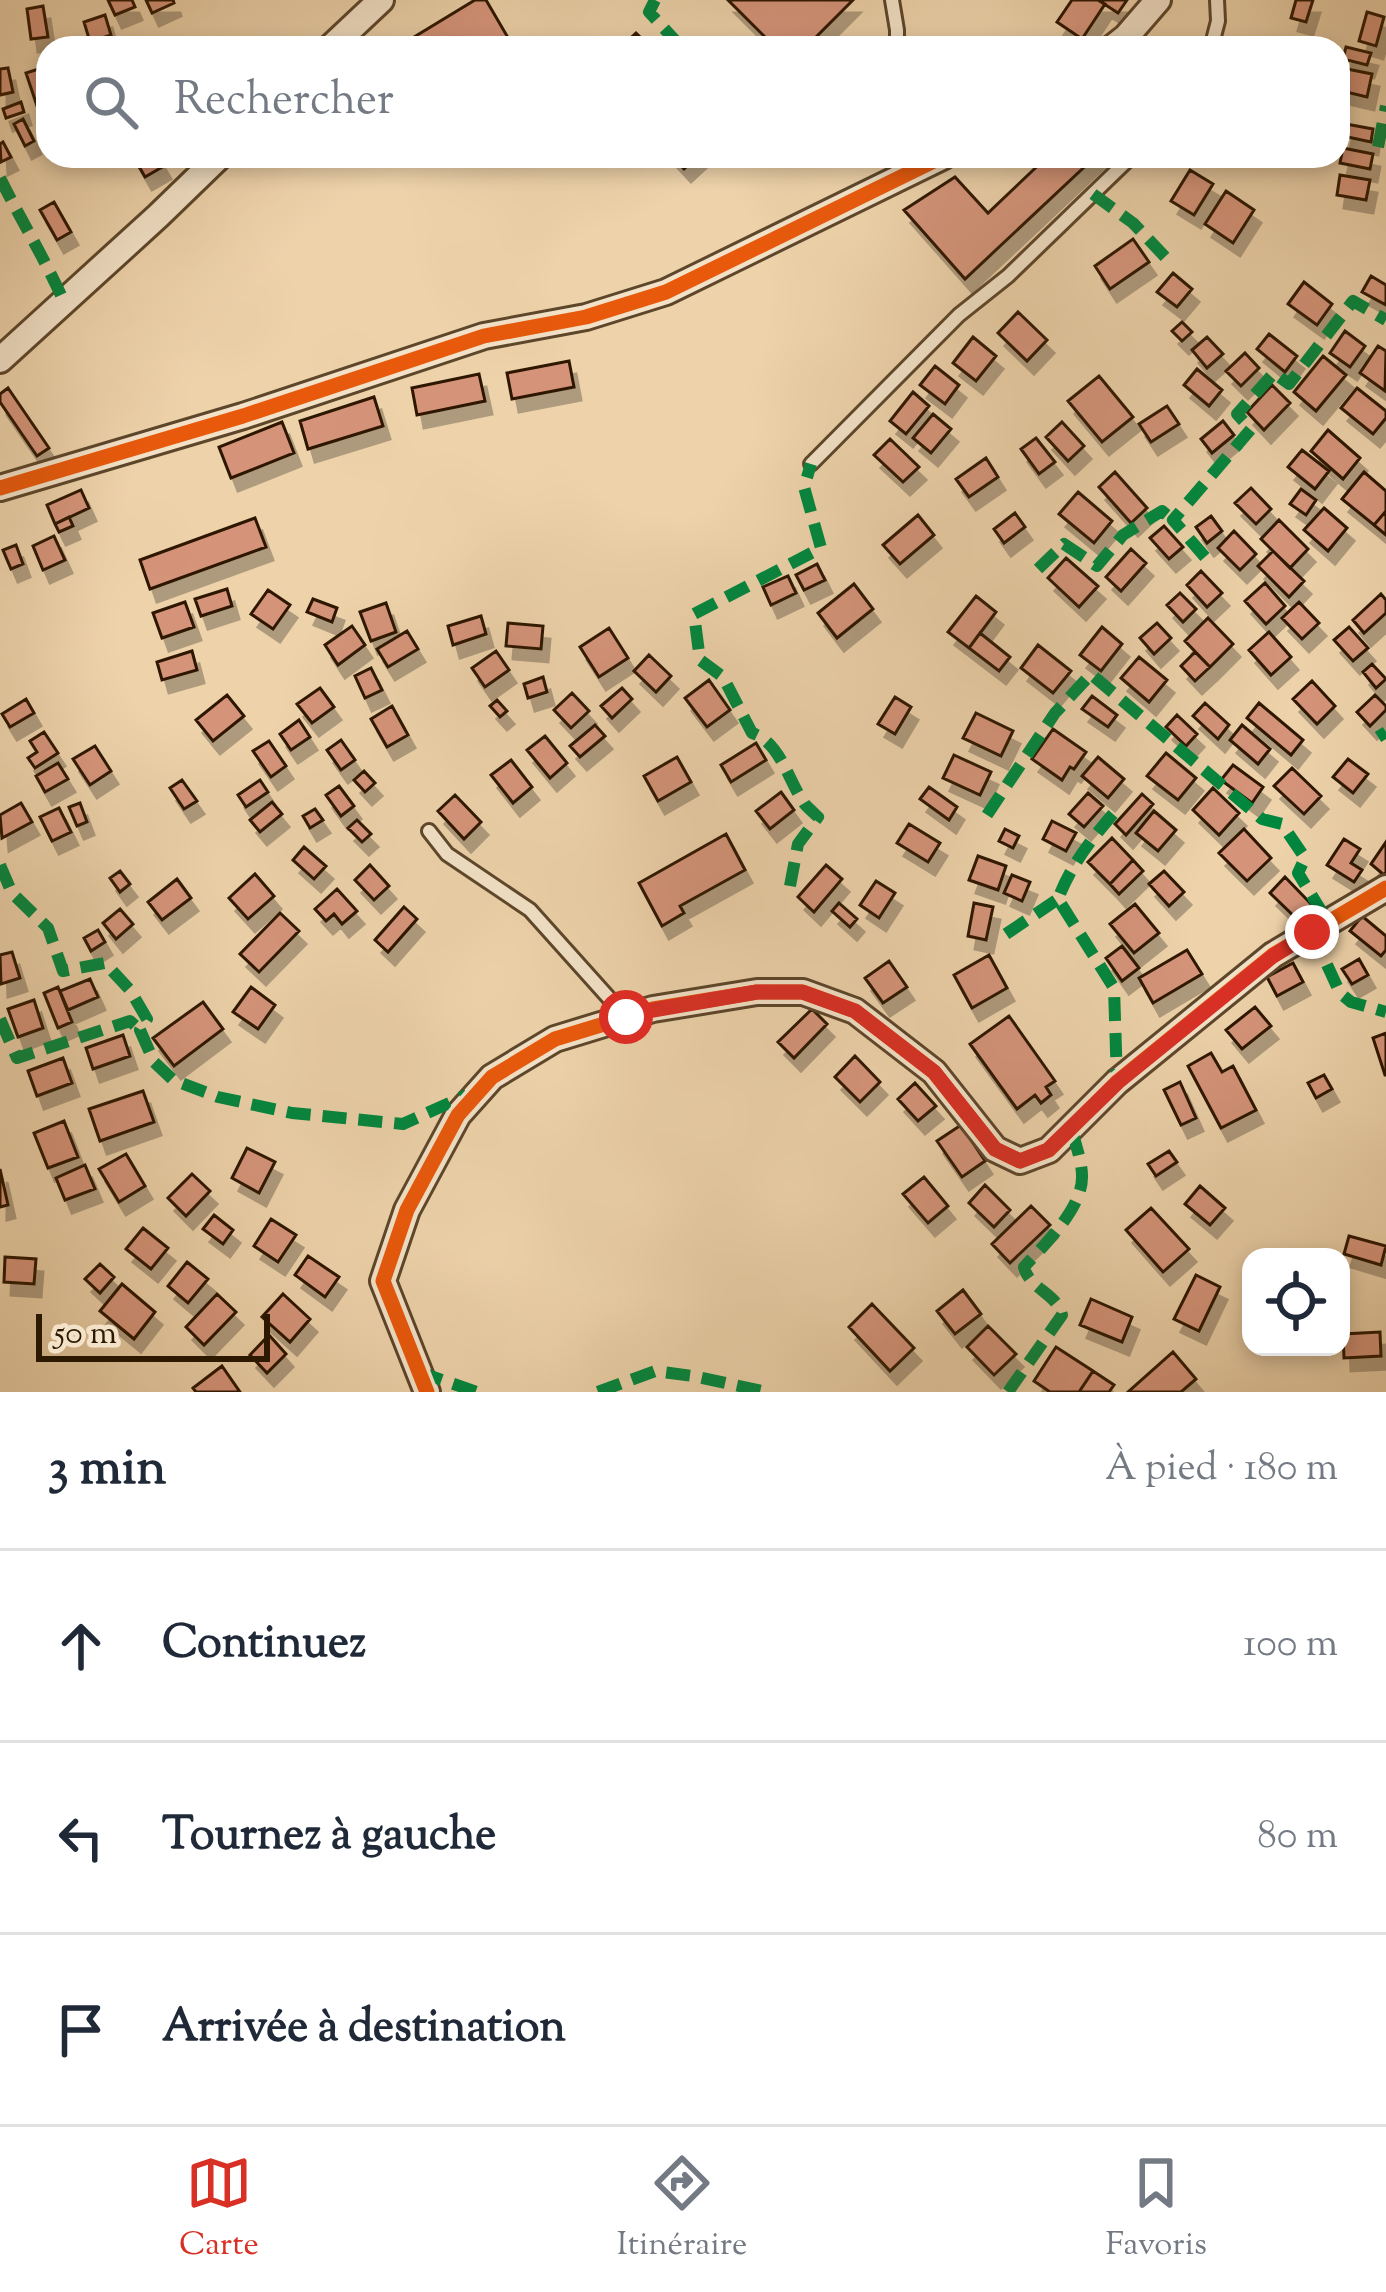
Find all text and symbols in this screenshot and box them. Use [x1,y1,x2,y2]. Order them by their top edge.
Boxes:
search box [36,36,1350,168]
icon: search [78,69,144,135]
text: Rechercher [174,70,394,135]
route end [1285,905,1339,959]
route start [599,990,653,1044]
map controls [1242,1248,1350,1356]
button: locate [1242,1248,1350,1356]
scale bar [36,1308,270,1361]
text: 50 m [54,1311,117,1359]
text: 3 min [48,1434,166,1507]
text: À pied · 180 m [1105,1442,1338,1498]
icon: ahead [48,1613,114,1679]
text: Continuez [162,1613,366,1678]
text: 100 m [1243,1618,1338,1674]
icon: left [48,1805,114,1871]
text: Tournez à gauche [162,1805,496,1870]
text: 80 m [1257,1810,1338,1866]
icon: arrive [48,1997,114,2063]
text: Arrivée à destination [162,1997,566,2062]
tab: Carte [179,2150,259,2270]
tab: Itinéraire [617,2150,747,2270]
tab: Favoris [1105,2150,1207,2270]

